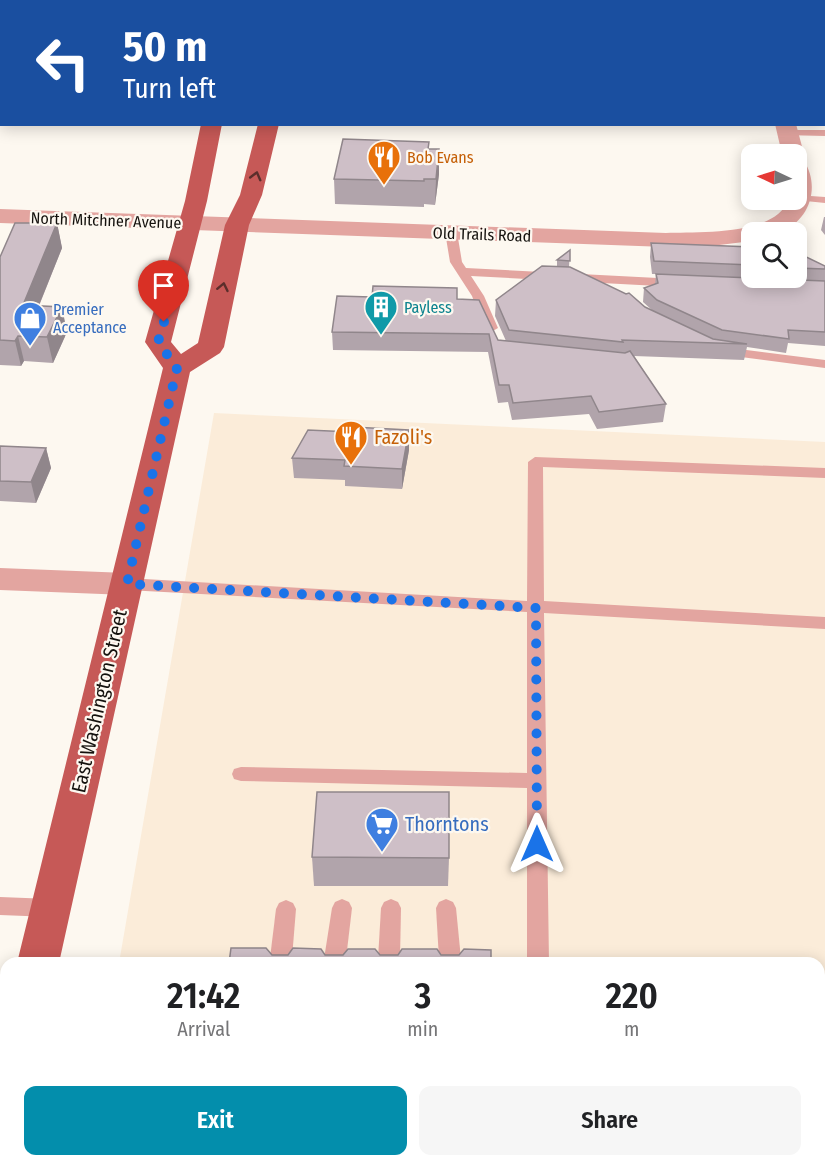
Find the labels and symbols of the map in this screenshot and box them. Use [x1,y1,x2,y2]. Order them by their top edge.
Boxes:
restaurant icon: Bob Evans [366,139,402,186]
north arrow [741,144,807,210]
place label: Bob Evans [407,148,474,167]
one-way arrow [249,171,261,181]
street label: North Mitchner Avenue [30,208,182,233]
street label: Old Trails Road [432,223,531,246]
pin [138,260,189,322]
one-way arrow [216,282,229,292]
building icon: Payless [363,289,399,336]
place label: Payless [404,298,452,317]
shop icon: Premier Acceptance [12,300,48,347]
place label: Premier Acceptance [53,300,127,337]
restaurant icon: Fazoli's [333,419,369,466]
place label: Fazoli's [374,425,432,449]
street label: East Washington Street [66,606,132,795]
supermarket icon: Thorntons [364,806,400,853]
place label: Thorntons [405,812,489,836]
position arrow [505,812,569,876]

